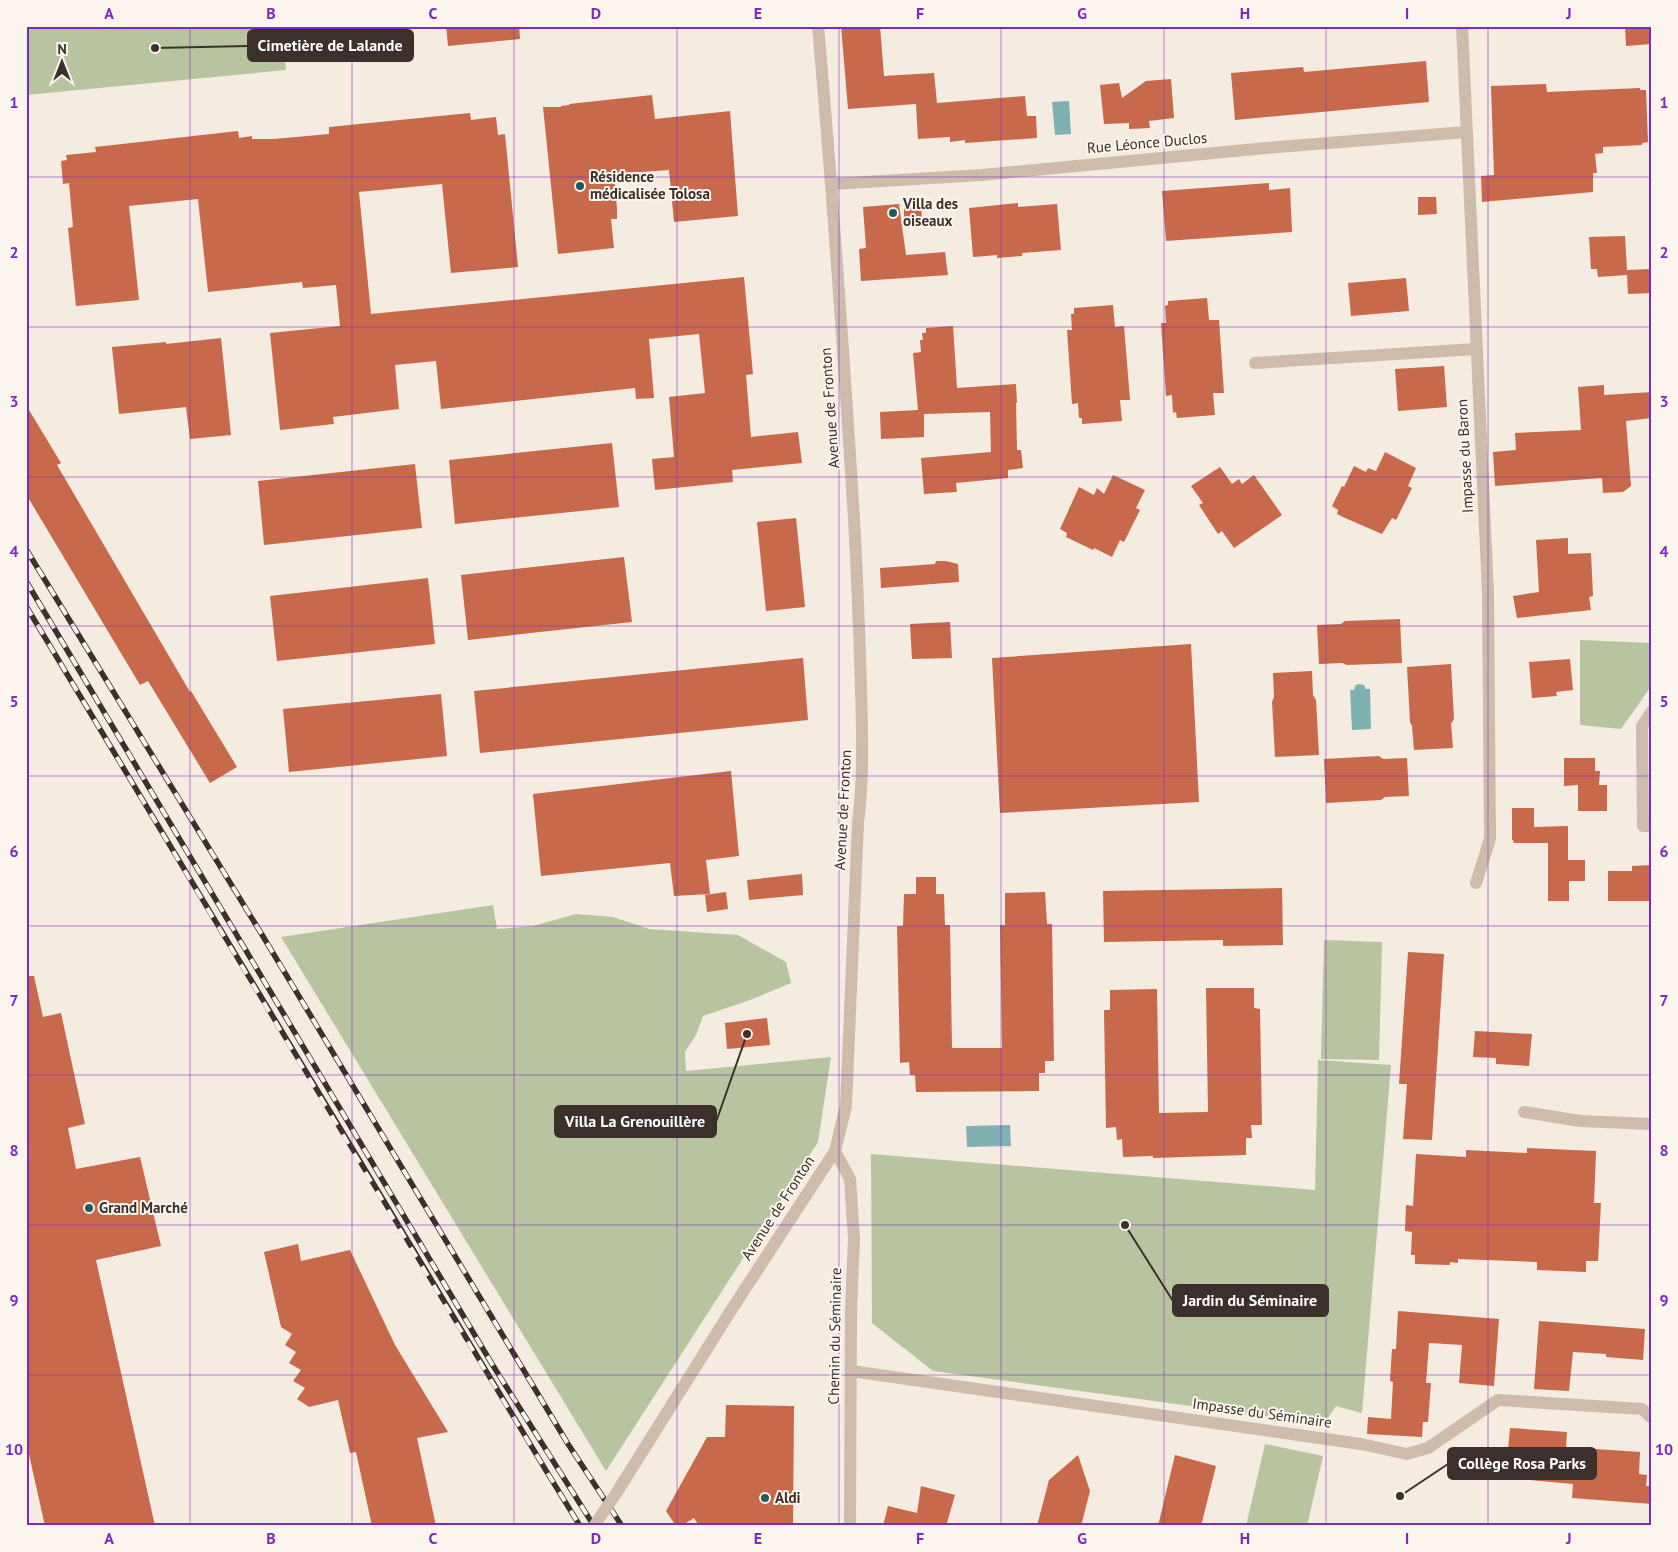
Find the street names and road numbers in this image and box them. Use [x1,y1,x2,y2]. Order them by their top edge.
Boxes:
street label: Rue Léonce Duclos [1086,128,1208,157]
street label: Avenue de Fronton [816,347,843,469]
street label: Impasse du Baron [1452,399,1477,513]
street label: Avenue de Fronton [830,749,855,871]
street label: Avenue de Fronton [737,1152,818,1264]
street label: Chemin du Séminaire [824,1267,845,1405]
street label: Impasse du Séminaire [1191,1393,1333,1432]

